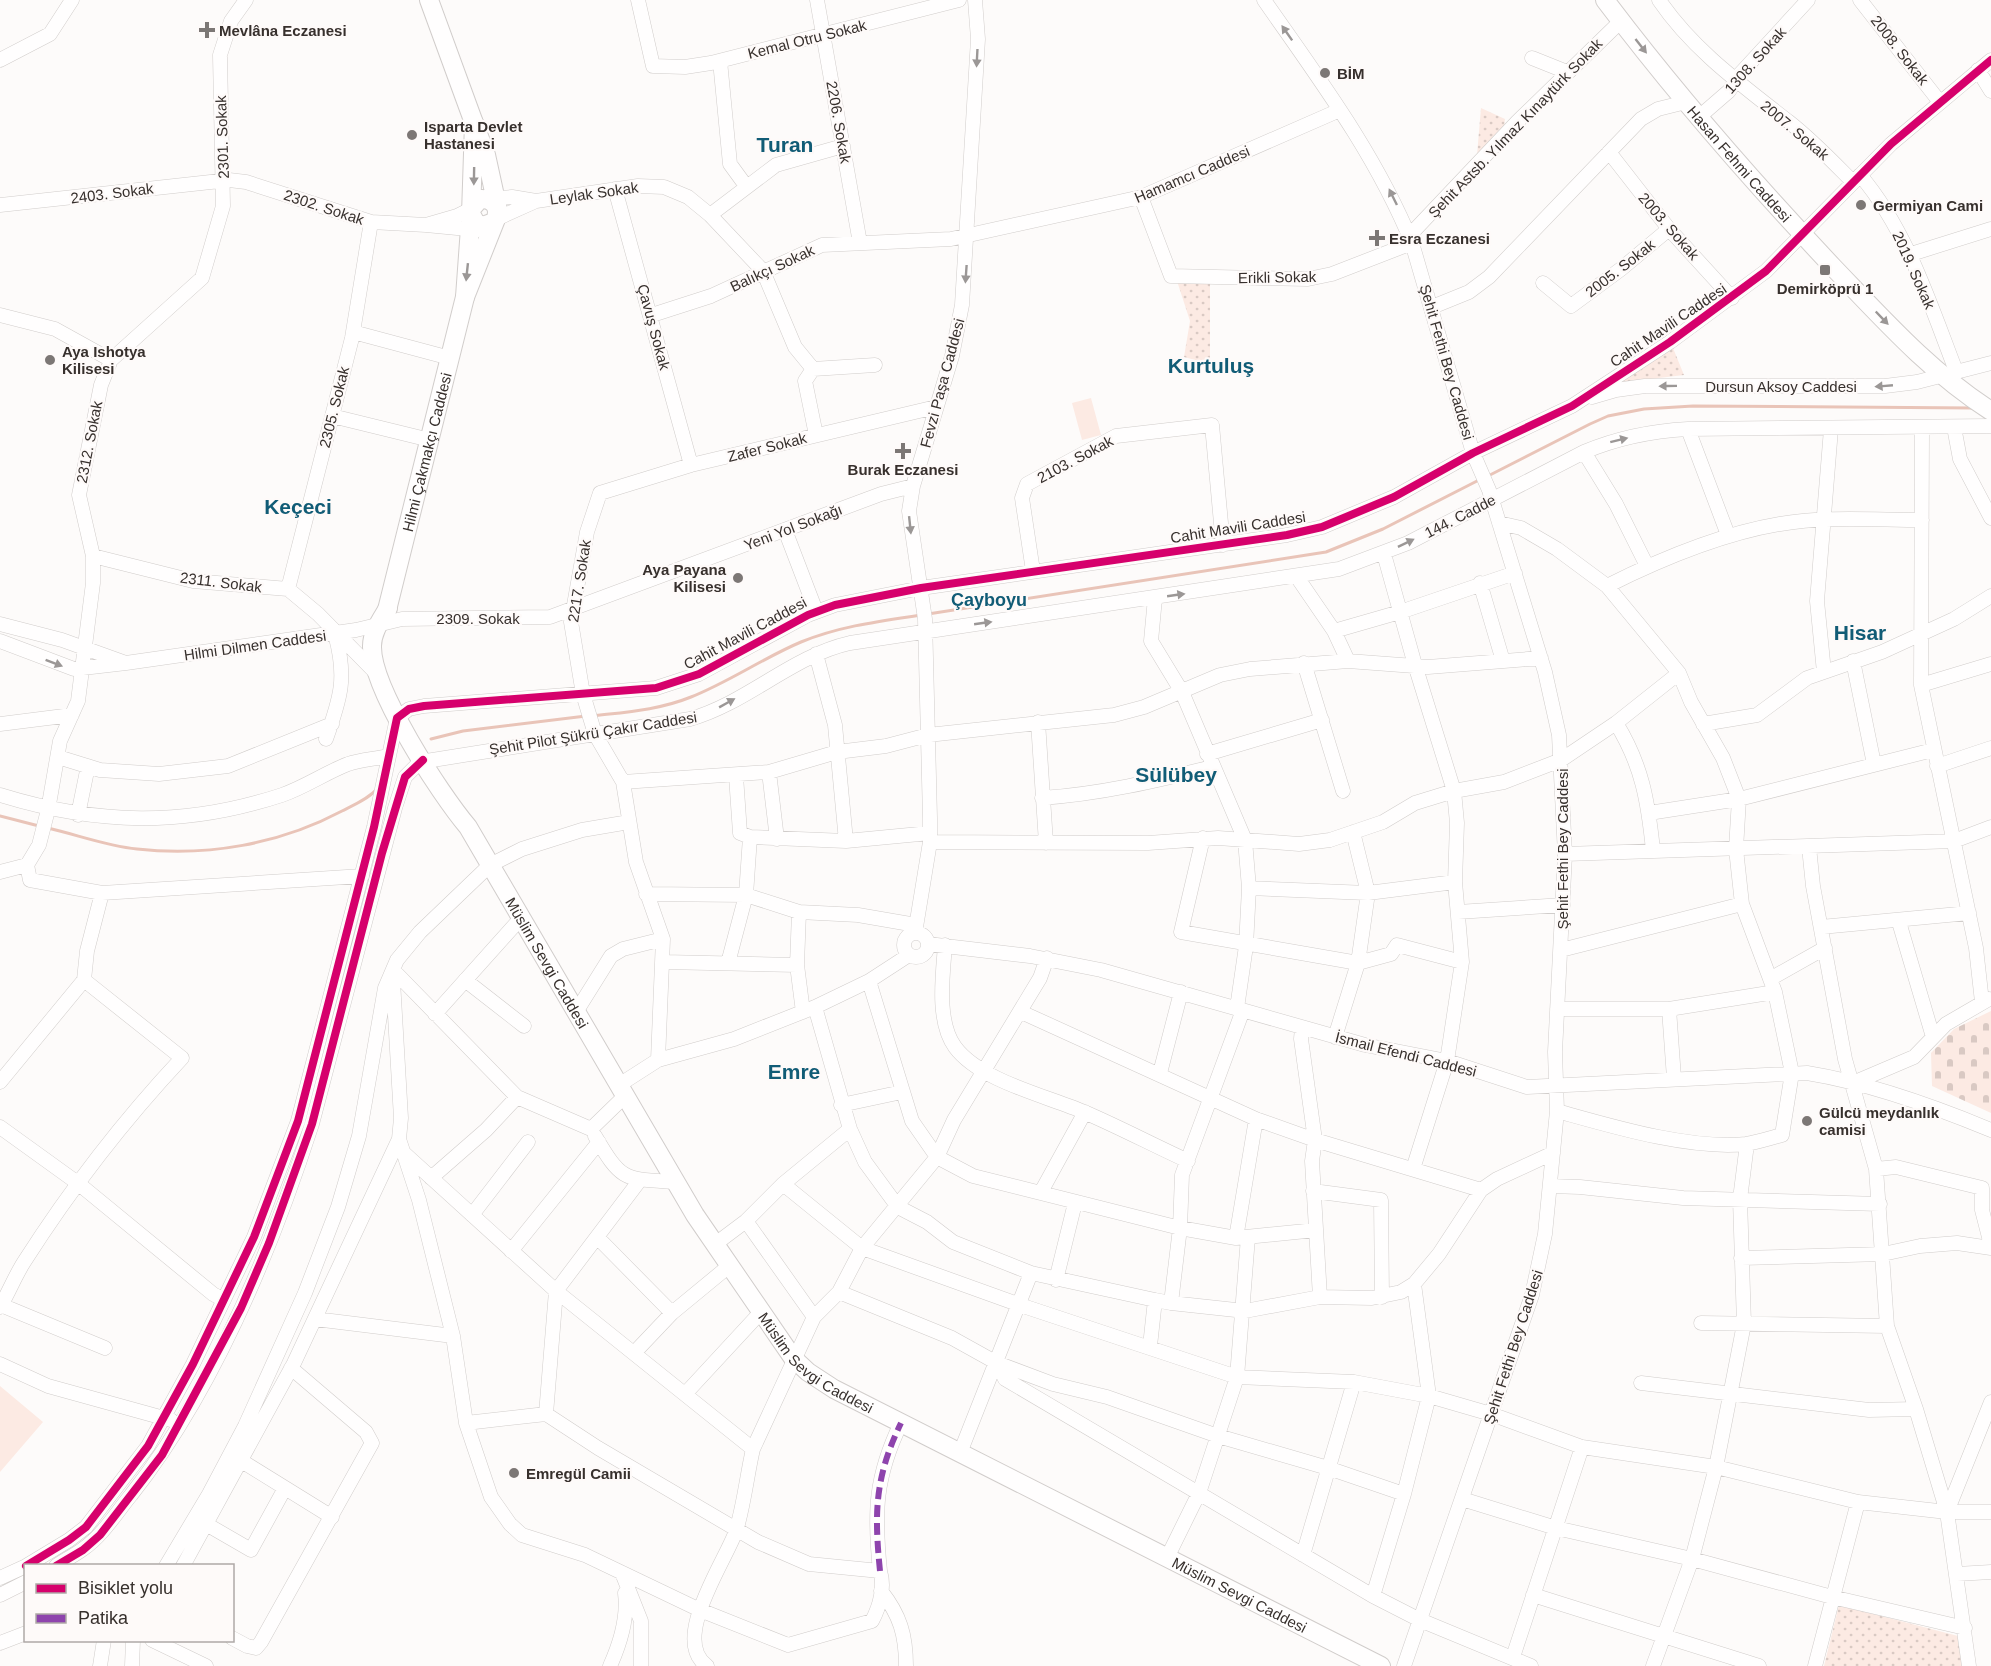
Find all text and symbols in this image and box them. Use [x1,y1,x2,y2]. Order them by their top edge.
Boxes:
street label: 2008. Sokak [1868,12,1933,88]
street label: Kemal Otru Sokak [746,16,869,62]
place label: Mevlâna Eczanesi [219,22,347,39]
marker: Mevlâna Eczanesi [200,23,214,37]
street label: 1308. Sokak [1721,23,1790,97]
one-way arrow [1281,26,1293,42]
street label: Şehit Astsb. Yılmaz Kınaytürk Sokak [1425,35,1606,221]
one-way arrow [1634,39,1646,54]
one-way arrow [973,49,982,68]
place label: BİM [1337,65,1365,82]
marker: BİM [1318,66,1332,80]
street label: 2206. Sokak [823,79,855,165]
street label: 2301. Sokak [212,95,232,179]
street label: 2007. Sokak [1758,97,1833,164]
street label: Hasan Fehmi Caddesi [1684,102,1795,225]
place label: Isparta Devlet Hastanesi [424,118,522,152]
marker: Isparta Devlet Hastanesi [405,128,419,142]
district label: Turan [757,133,813,156]
street label: Hamamcı Caddesi [1132,142,1252,206]
one-way arrow [469,166,478,185]
street label: Leylak Sokak [549,178,640,208]
street label: 2403. Sokak [70,179,155,207]
street label: 2302. Sokak [282,186,367,228]
one-way arrow [1388,188,1397,205]
street label: 2003. Sokak [1635,189,1703,263]
place label: Germiyan Cami [1873,197,1983,214]
marker: Germiyan Cami [1854,198,1868,212]
street label: 2019. Sokak [1889,228,1939,312]
place label: Esra Eczanesi [1389,230,1490,247]
marker: Esra Eczanesi [1370,231,1384,245]
street label: 2005. Sokak [1582,235,1658,300]
street label: Balıkçı Sokak [727,241,817,295]
one-way arrow [462,263,472,282]
marker: Demirköprü 1 [1818,263,1832,277]
one-way arrow [961,265,971,284]
street label: Erikli Sokak [1238,268,1317,286]
street label: Cahit Mavili Caddesi [1607,280,1729,370]
place label: Demirköprü 1 [1777,280,1873,297]
street label: Çavuş Sokak [634,282,674,372]
street label: Şehit Fethi Bey Caddesi [1417,282,1477,442]
one-way arrow [1874,310,1888,324]
street label: Fevzi Paşa Caddesi [917,316,967,450]
place label: Aya Ishotya Kilisesi [62,343,146,377]
marker: Aya Ishotya Kilisesi [43,353,57,367]
district label: Kurtuluş [1168,354,1254,377]
street label: 2305. Sokak [316,364,352,450]
street label: Hilmi Çakmakçı Caddesi [398,371,454,533]
street label: Dursun Aksoy Caddesi [1705,378,1857,395]
one-way arrow [1658,381,1677,391]
one-way arrow [1874,381,1893,391]
street label: 2312. Sokak [73,399,105,485]
street label: Zafer Sokak [726,429,809,465]
street label: 2103. Sokak [1034,432,1116,486]
one-way arrow [1610,435,1628,444]
marker: Burak Eczanesi [896,444,910,458]
place label: Burak Eczanesi [848,461,958,478]
street label: 144. Cadde [1422,491,1498,541]
district label: Keçeci [264,495,332,518]
street label: Yeni Yol Sokağı [742,500,844,554]
street label: Cahit Mavili Caddesi [1169,508,1307,546]
one-way arrow [906,515,915,534]
street label: 2217. Sokak [564,538,594,624]
one-way arrow [1398,539,1415,548]
place label: Aya Payana Kilisesi [642,561,727,595]
street label: 2311. Sokak [179,569,263,596]
marker: Aya Payana Kilisesi [731,571,745,585]
district label: Çayboyu [951,590,1027,610]
one-way arrow [1167,590,1186,599]
street label: Cahit Mavili Caddesi [681,593,809,673]
street label: 2309. Sokak [436,610,520,627]
one-way arrow [974,618,993,627]
district label: Hisar [1834,621,1886,644]
street label: Hilmi Dilmen Caddesi [183,627,327,663]
one-way arrow [45,659,63,668]
one-way arrow [719,698,736,708]
street label: Şehit Pilot Şükrü Çakır Caddesi [488,708,698,758]
district label: Sülübey [1135,763,1217,786]
street label: Şehit Fethi Bey Caddesi [1554,769,1571,929]
street label: Müslim Sevgi Caddesi [503,894,592,1031]
street label: İsmail Efendi Caddesi [1334,1028,1478,1080]
district label: Emre [768,1060,820,1083]
place label: Gülcü meydanlık camisi [1819,1104,1940,1138]
marker: Gülcü meydanlık camisi [1800,1114,1814,1128]
street label: Şehit Fethi Bey Caddesi [1480,1268,1546,1426]
street label: Müslim Sevgi Caddesi [755,1309,876,1416]
place label: Emregül Camii [526,1465,631,1482]
marker: Emregül Camii [507,1466,521,1480]
street label: Müslim Sevgi Caddesi [1170,1553,1310,1636]
legend [24,1564,234,1642]
text: Bisiklet yolu [78,1578,173,1598]
text: Patika [78,1608,129,1628]

